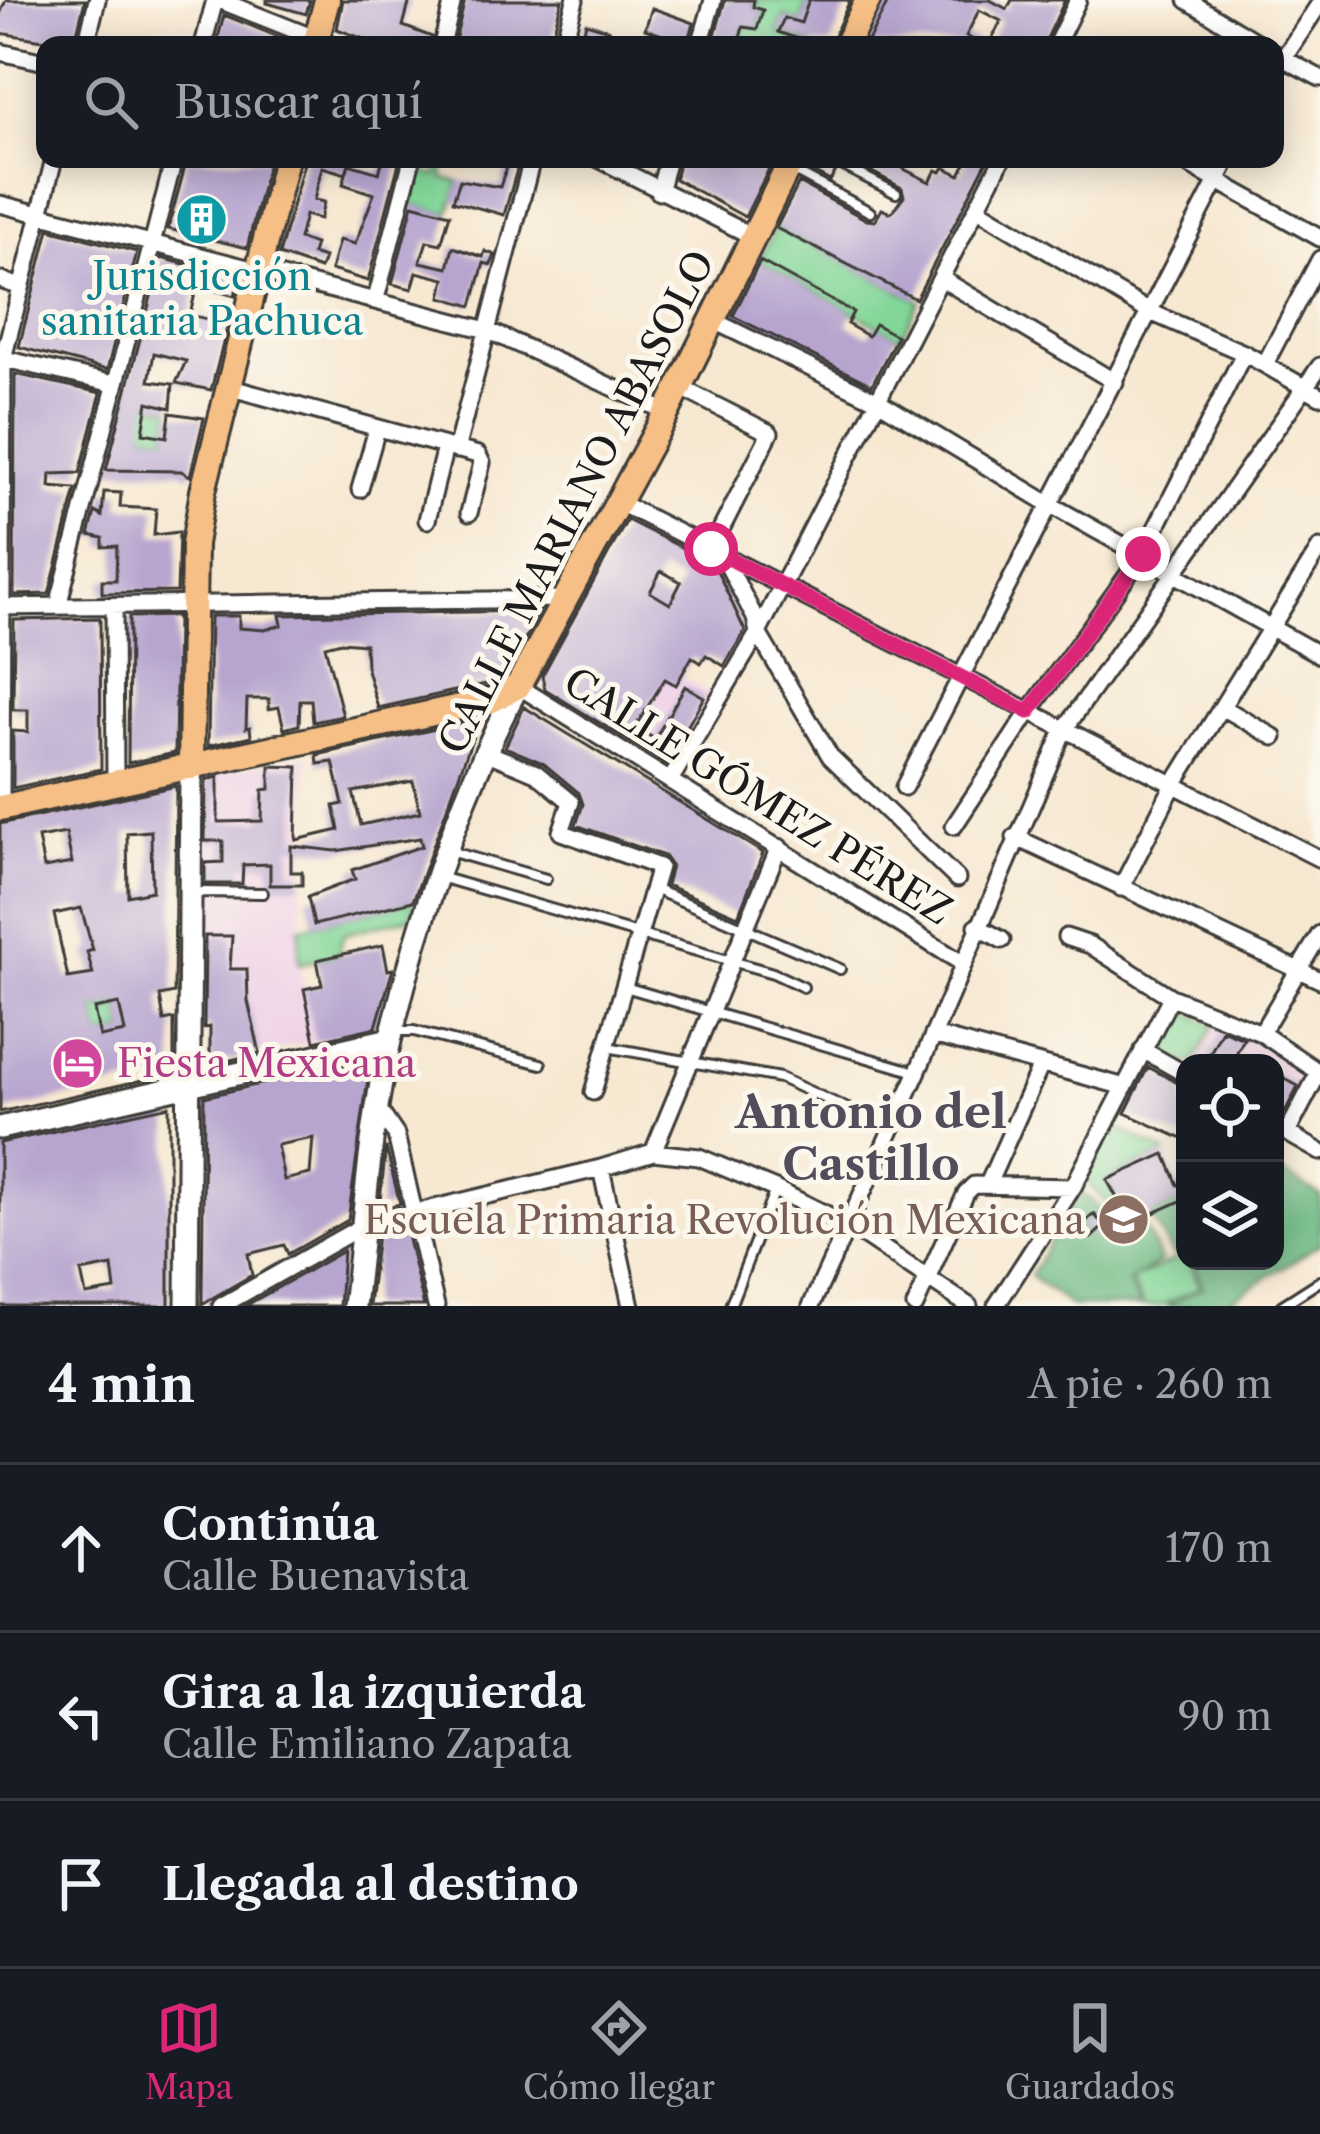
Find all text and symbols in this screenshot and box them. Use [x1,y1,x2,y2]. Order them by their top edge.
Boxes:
search box [36,36,1284,168]
icon: search [78,69,144,135]
text: Buscar aquí [174,74,423,130]
building icon: Jurisdicción sanitaria Pachuca [174,191,230,247]
street label: CALLE MARIANO ABASOLO [428,242,724,762]
place label: Jurisdicción sanitaria Pachuca [41,252,364,345]
route start [684,522,738,576]
route end [1116,527,1170,581]
street label: CALLE GÓMEZ PÉREZ [555,657,961,935]
hotel icon: Fiesta Mexicana [50,1035,106,1091]
place label: Fiesta Mexicana [117,1039,417,1087]
map controls [1176,1054,1284,1270]
button: locate [1176,1054,1284,1162]
district label: Antonio del Castillo [734,1084,1007,1192]
button: layers [1176,1162,1284,1270]
school or university icon: Escuela Primaria Revolución Mexicana [1096,1192,1152,1248]
place label: Escuela Primaria Revolución Mexicana [364,1196,1085,1244]
text: 4 min [48,1353,195,1415]
text: A pie · 260 m [1028,1360,1272,1408]
text: Continúa [162,1496,378,1552]
icon: ahead [48,1515,114,1581]
text: 170 m [1165,1524,1272,1572]
text: Calle Buenavista [162,1552,469,1600]
text: Gira a la izquierda [162,1664,585,1720]
icon: left [48,1683,114,1749]
text: 90 m [1178,1692,1272,1740]
text: Calle Emiliano Zapata [162,1720,572,1768]
icon: arrive [48,1851,114,1917]
text: Llegada al destino [162,1856,579,1912]
tab: Mapa [145,1995,233,2108]
tab: Cómo llegar [523,1995,715,2108]
tab: Guardados [1005,1995,1175,2108]

